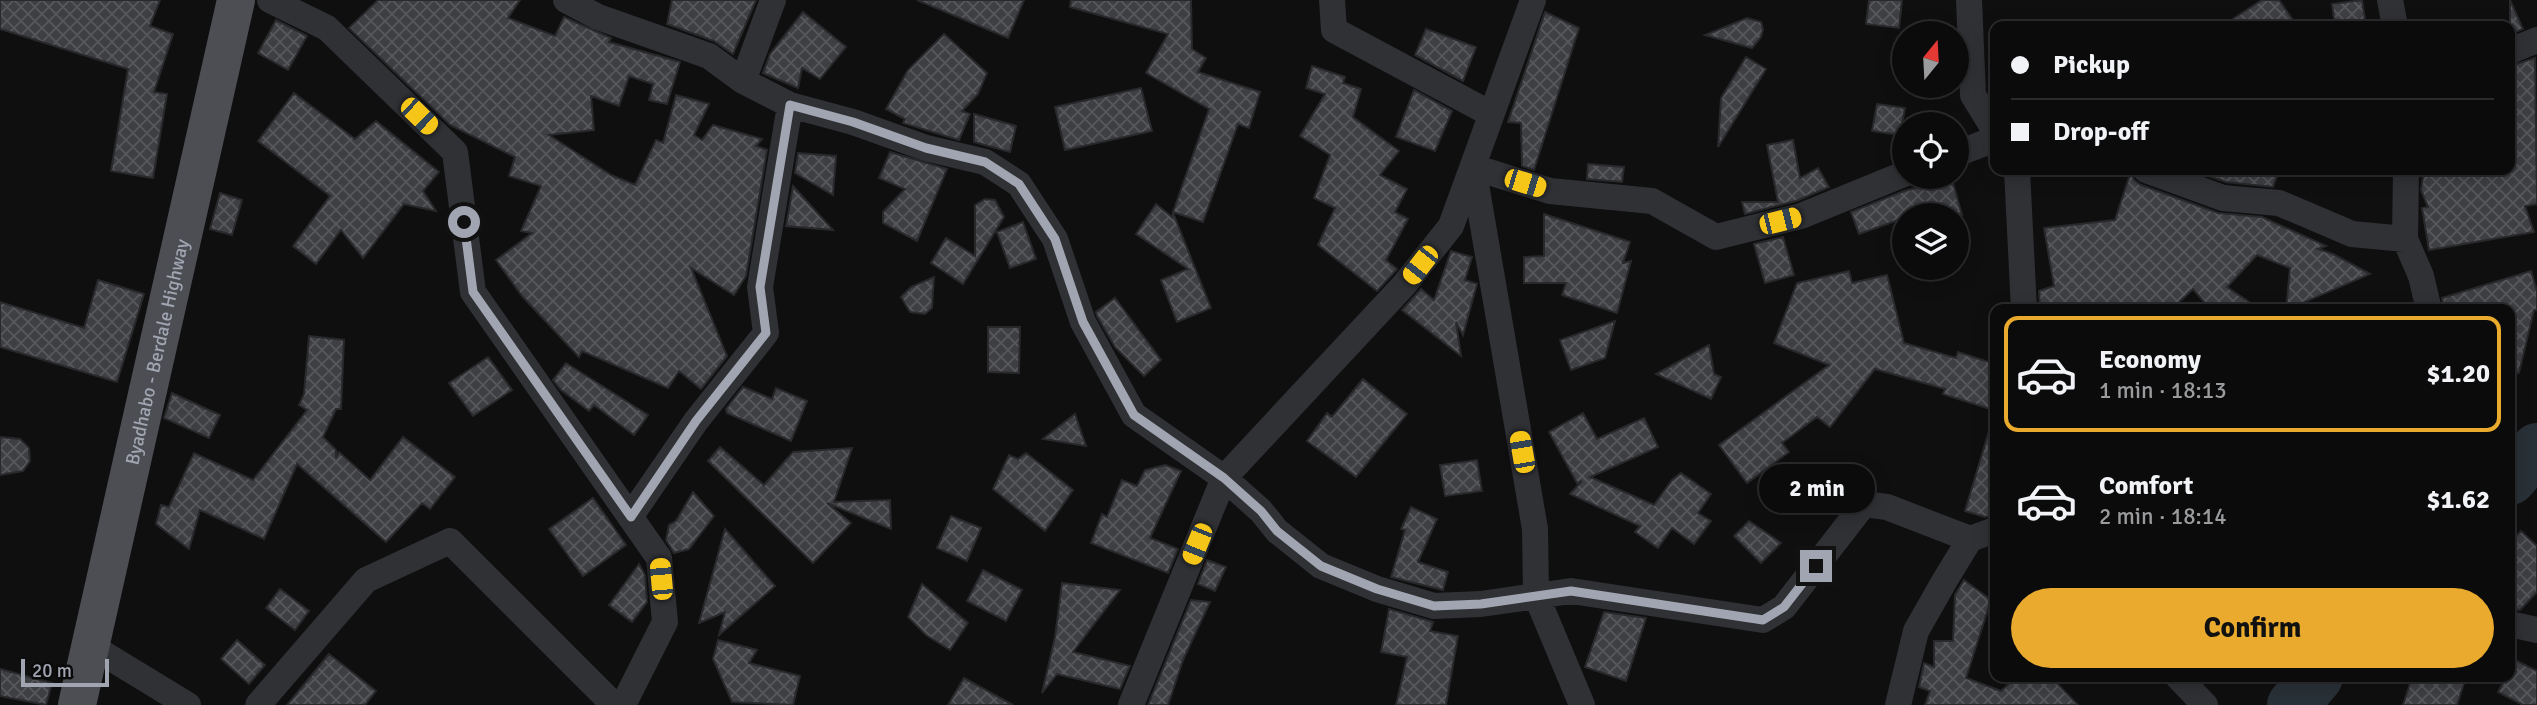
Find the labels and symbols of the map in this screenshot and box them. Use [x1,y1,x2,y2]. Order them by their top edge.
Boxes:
north arrow [1892,21,1969,98]
car [397,94,442,138]
car [1502,167,1549,199]
route start [448,206,480,238]
car [1758,206,1803,236]
street label: Byadhabo - Berdale Highway [120,237,195,467]
car [1399,242,1442,288]
car [1509,429,1536,475]
callout: 2 min [1758,464,1874,514]
car [1180,521,1215,567]
route end [1800,550,1832,582]
car [649,557,674,601]
scale bar [21,656,108,688]

